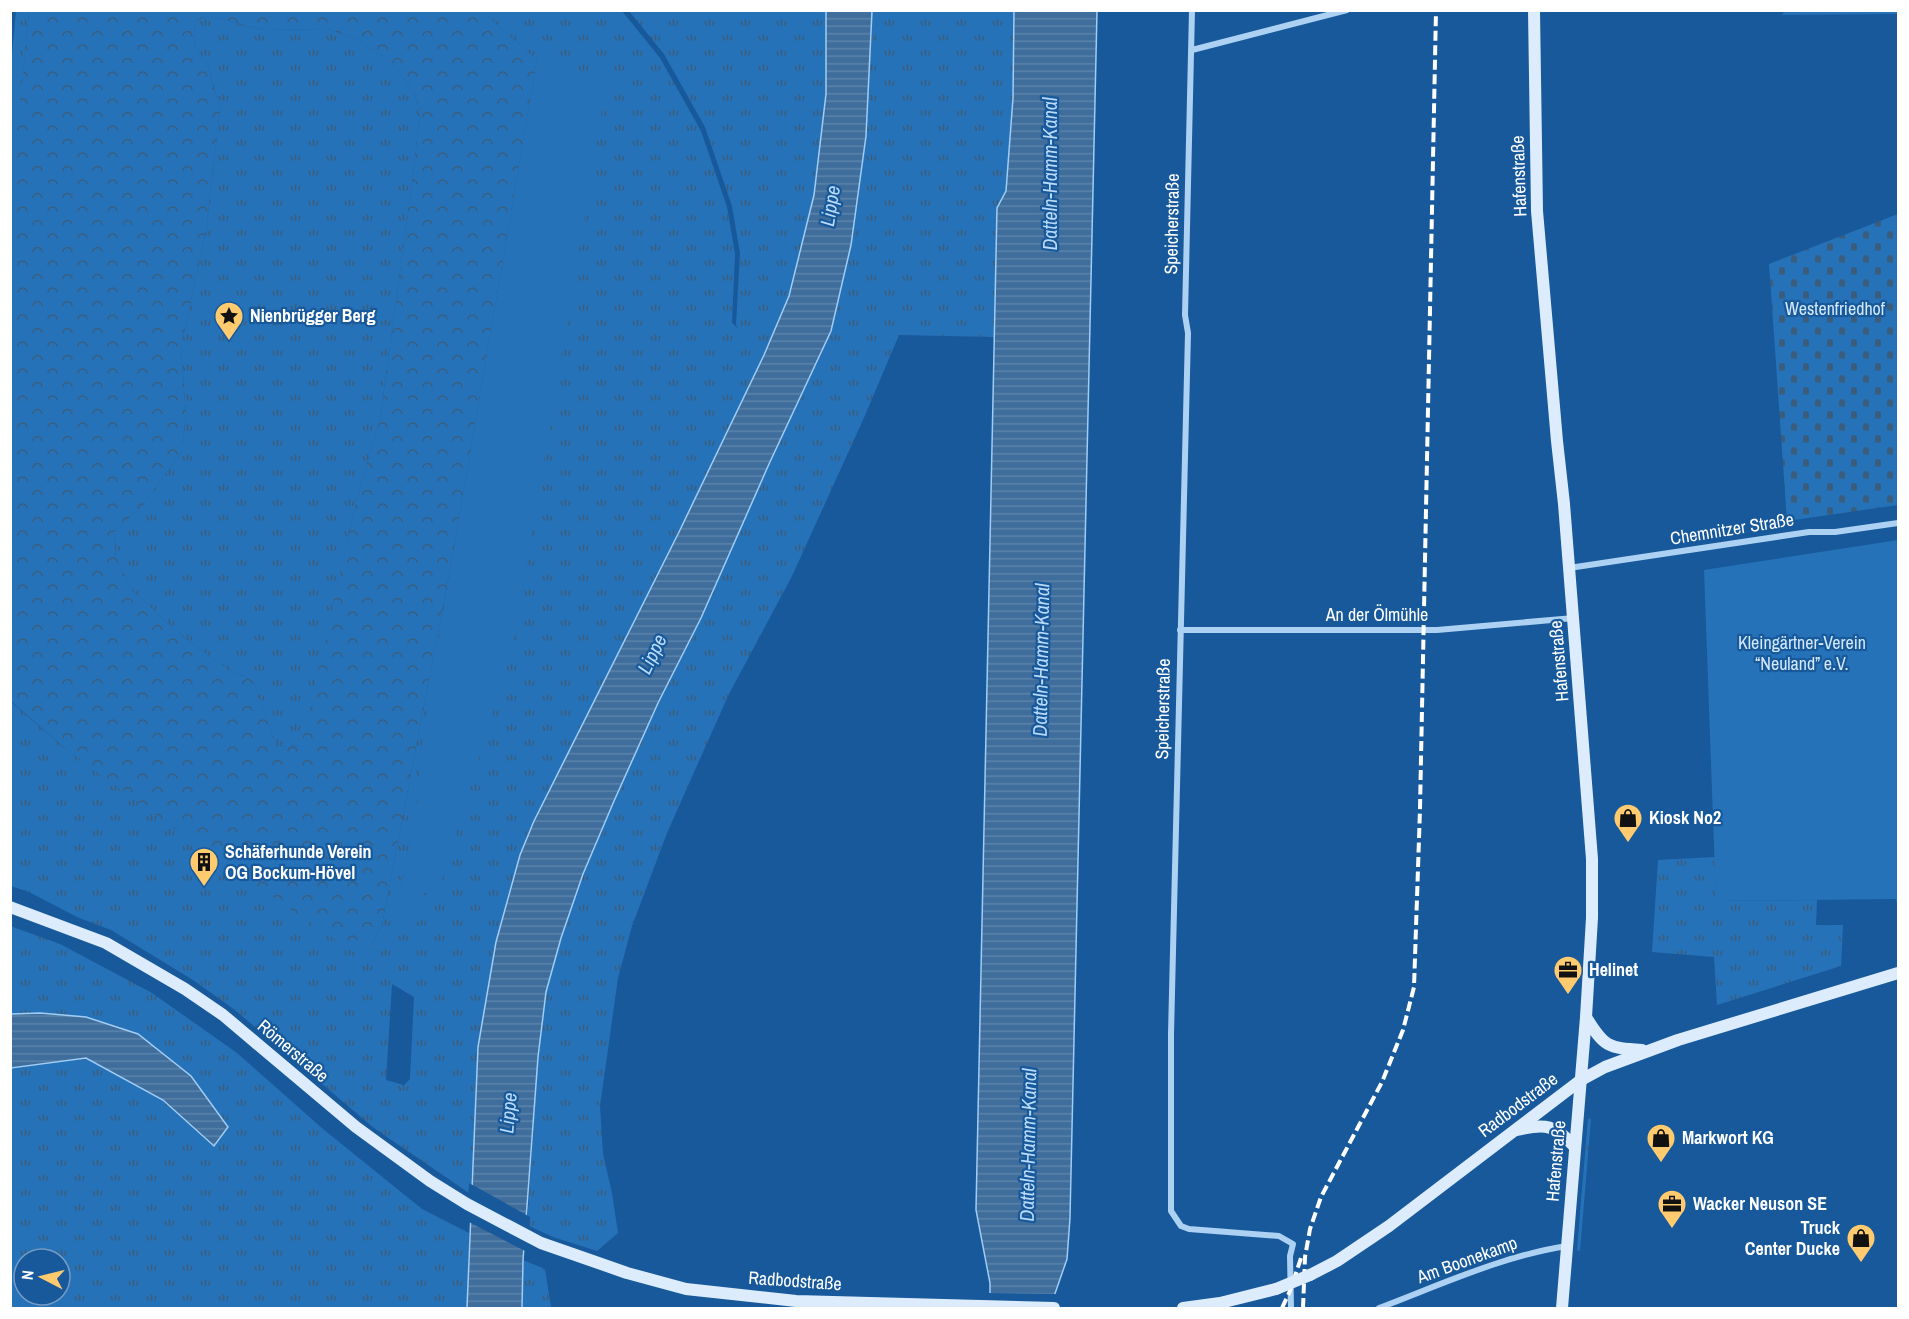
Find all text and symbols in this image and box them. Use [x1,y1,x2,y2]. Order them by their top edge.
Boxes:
water label: Datteln-Hamm-Kanal [1036,97,1063,251]
street label: Hafenstraße [1505,135,1532,217]
street label: Speicherstraße [1158,173,1185,275]
water label: Lippe [813,184,846,228]
park label: Westenfriedhof [1785,296,1886,321]
place icon: Nienbrügger Berg [213,300,245,342]
place label: Nienbrügger Berg [250,303,375,328]
street label: Chemnitzer Straße [1668,506,1795,551]
water label: Datteln-Hamm-Kanal [1026,583,1055,737]
street label: An der Ölmühle [1325,602,1428,627]
street label: Hafenstraße [1543,619,1574,703]
water label: Lippe [630,629,673,678]
park label: Kleingärtner-Verein “Neuland” e.V. [1738,630,1866,676]
street label: Speicherstraße [1149,658,1176,760]
shop icon: Kiosk No2 [1612,802,1644,844]
place label: Kiosk No2 [1649,805,1721,830]
place label: Schäferhunde Verein OG Bockum-Hövel [225,839,372,885]
building icon: Schäferhunde Verein OG Bockum-Hövel [188,846,220,888]
office icon: Helinet [1552,954,1584,996]
place label: Helinet [1589,957,1638,982]
street label: Römerstraße [252,1013,334,1088]
street label: Radbodstraße [1473,1066,1563,1143]
water label: Datteln-Hamm-Kanal [1013,1068,1042,1222]
water label: Lippe [492,1091,523,1135]
street label: Hafenstraße [1540,1119,1571,1203]
shop icon: Markwort KG [1645,1122,1677,1164]
place label: Markwort KG [1682,1125,1774,1150]
office icon: Wacker Neuson SE [1656,1188,1688,1230]
place label: Wacker Neuson SE [1693,1191,1827,1216]
place label: Truck Center Ducke [1745,1215,1841,1261]
shop icon: Truck Center Ducke [1845,1222,1877,1264]
street label: Am Boonekamp [1412,1230,1520,1290]
north arrow [12,1247,72,1307]
street label: Radbodstraße [748,1265,843,1296]
text: N [16,1269,39,1281]

